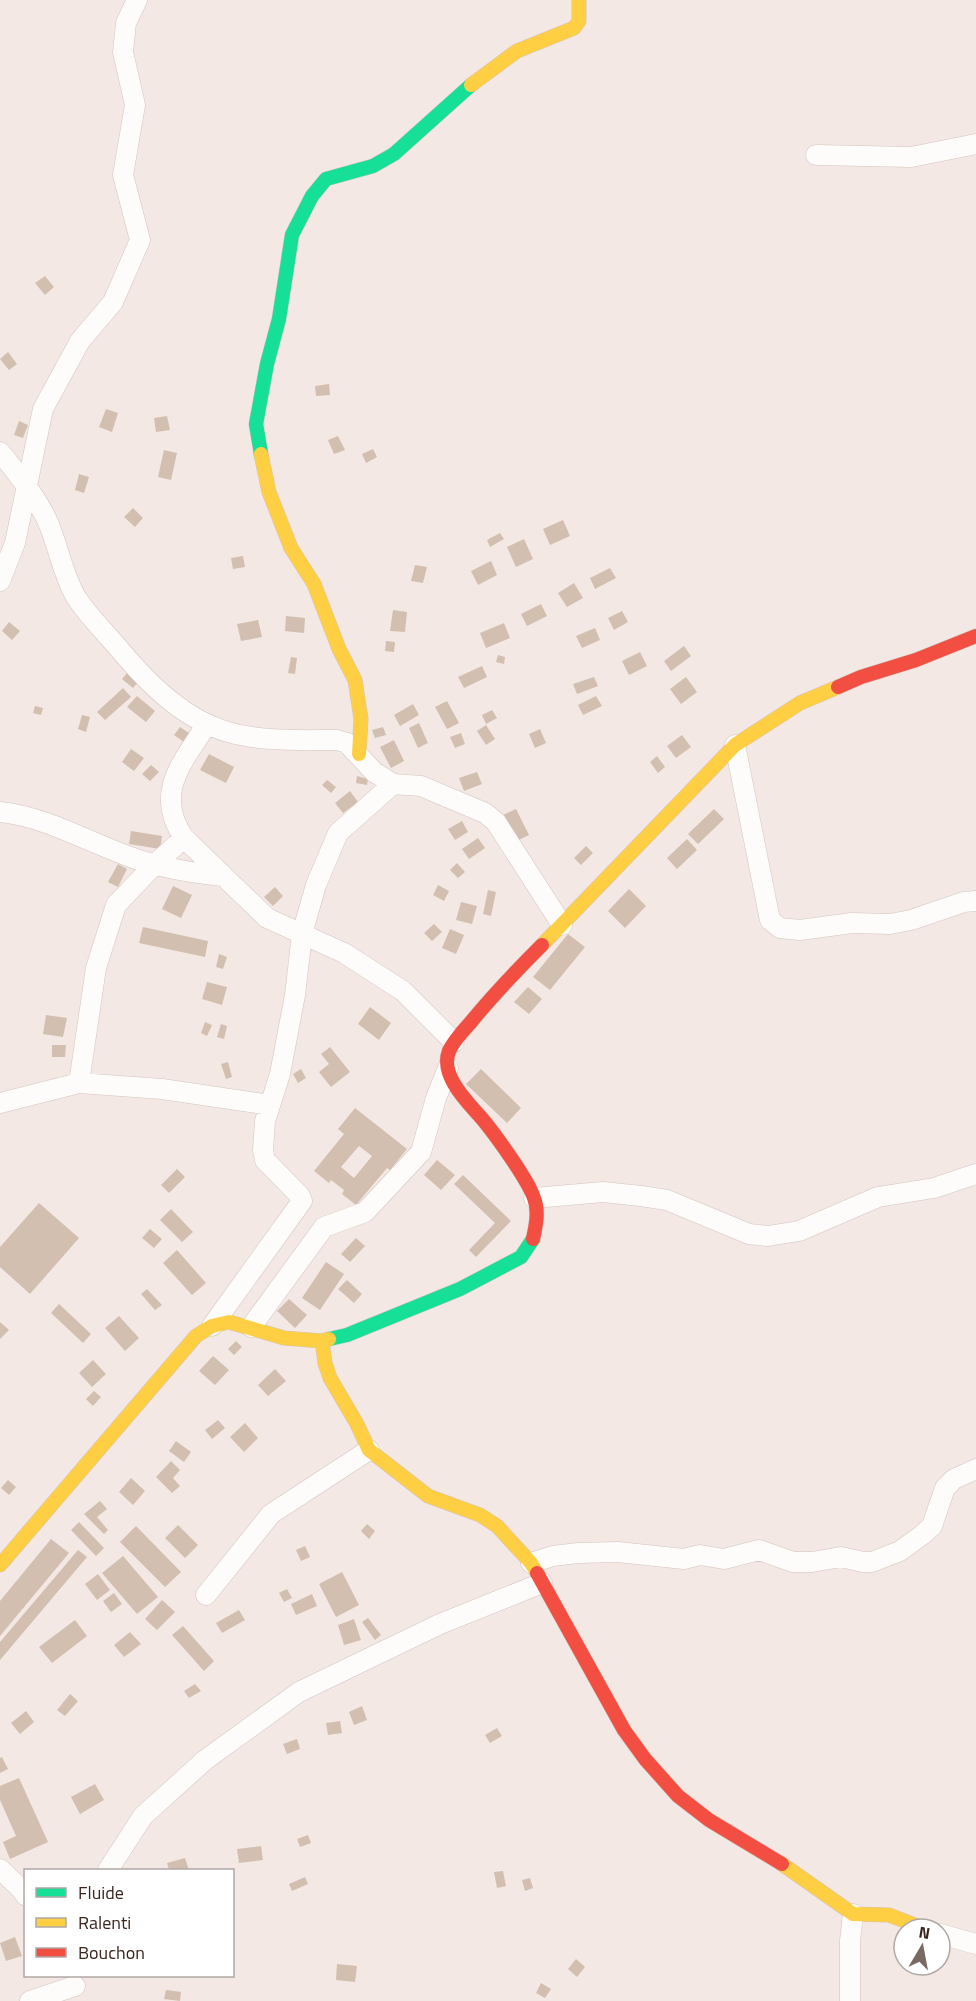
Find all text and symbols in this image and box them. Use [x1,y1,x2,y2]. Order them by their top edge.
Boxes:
legend [24,1869,234,1977]
text: Fluide [78,1879,124,1906]
text: Ralenti [78,1909,131,1936]
north arrow [892,1917,952,1977]
text: N [917,1919,932,1945]
text: Bouchon [78,1939,145,1966]

